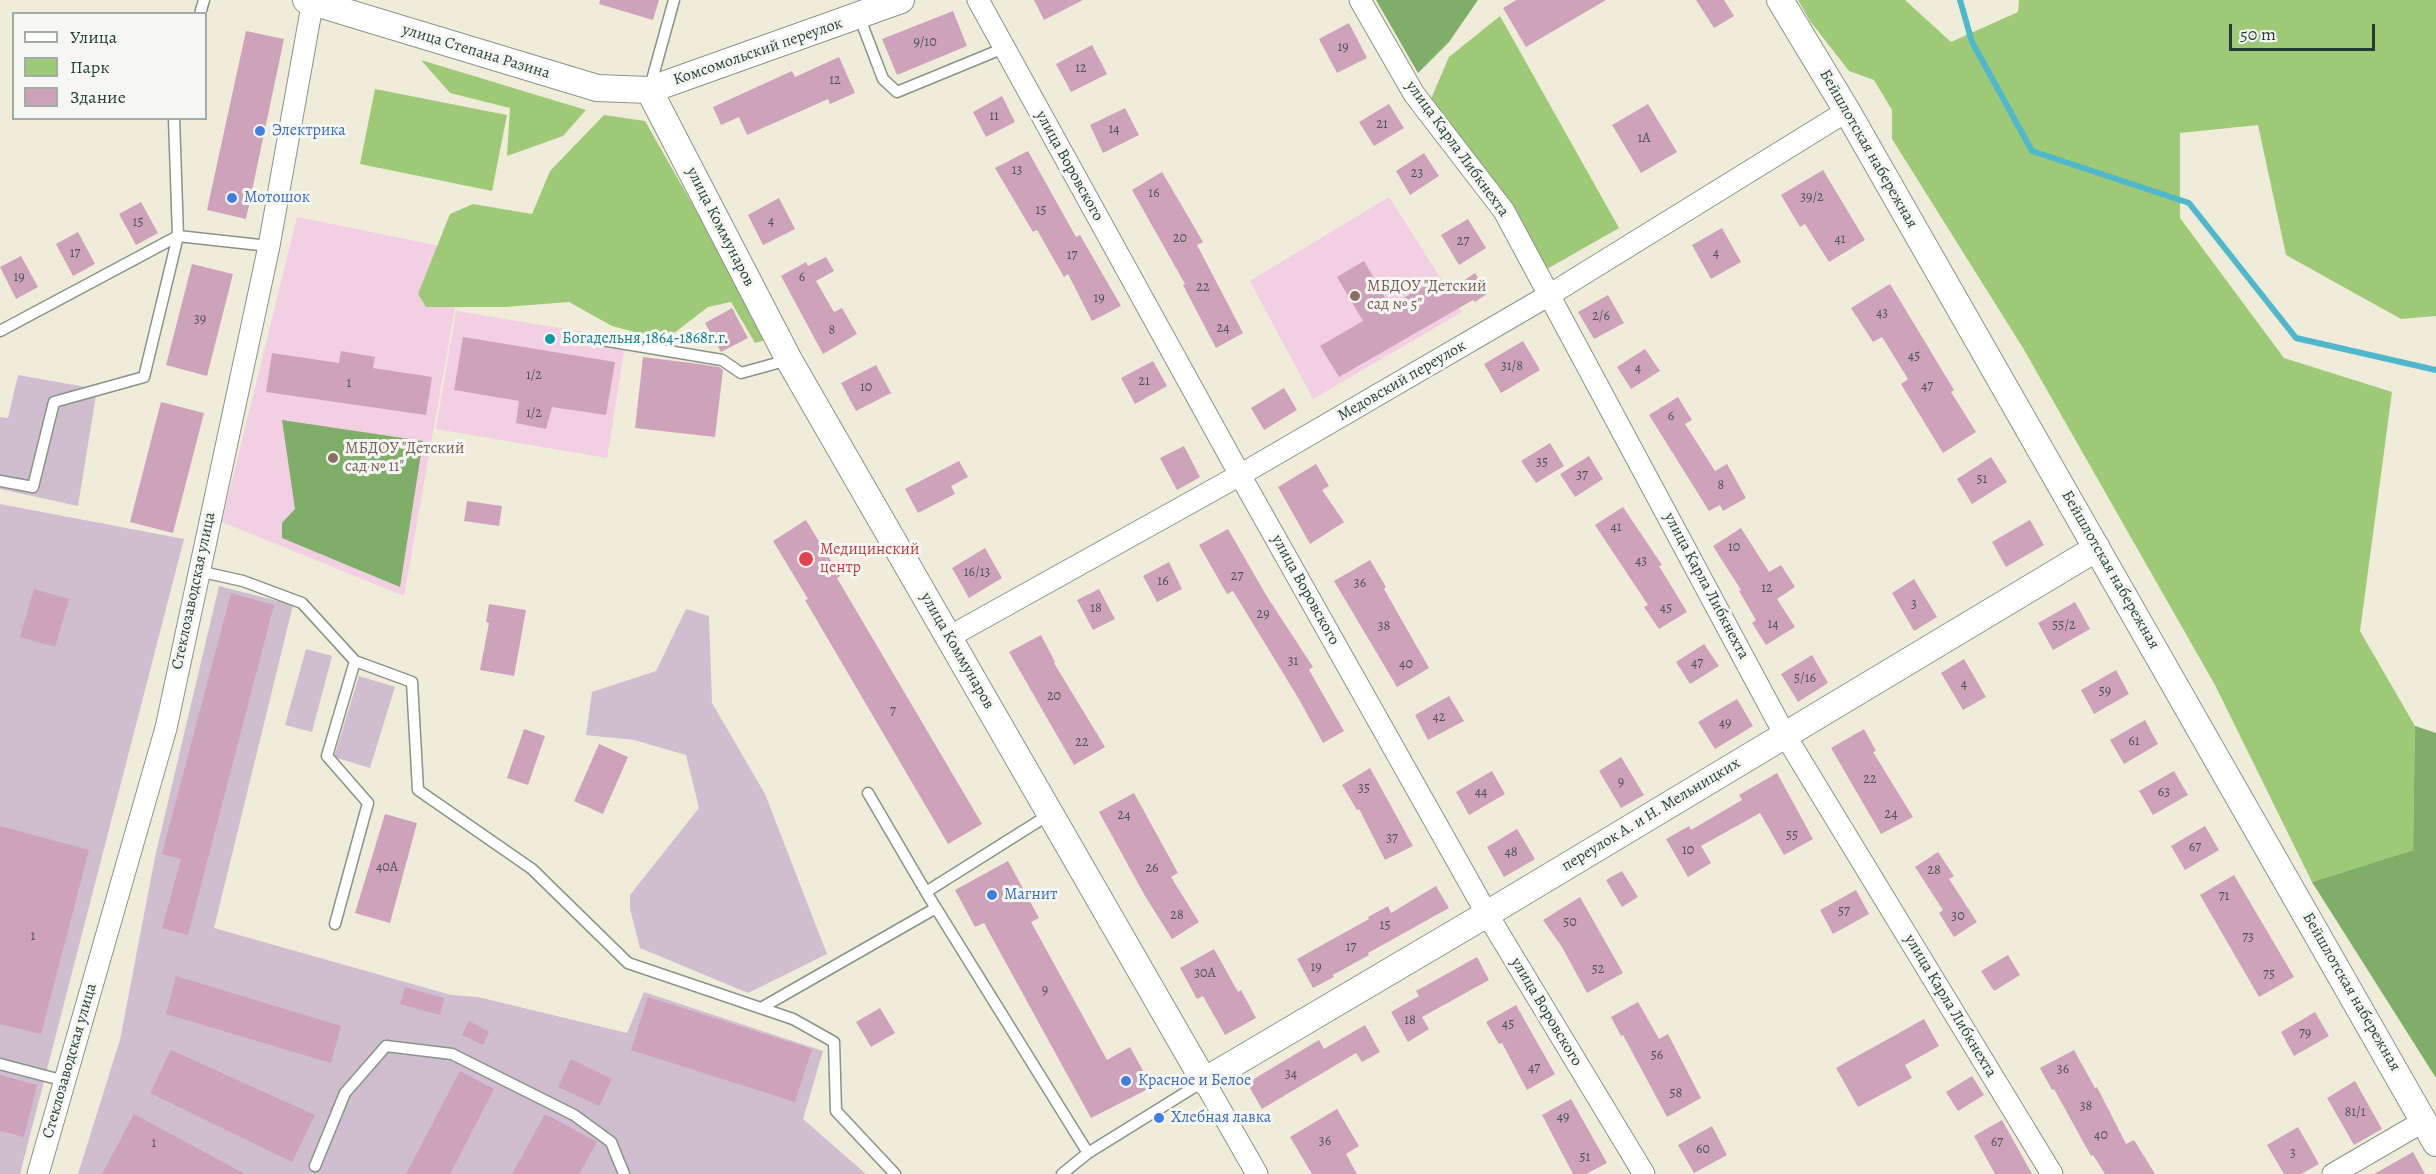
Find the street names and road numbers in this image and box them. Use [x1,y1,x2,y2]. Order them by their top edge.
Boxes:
street label: Комсомольский переулок [671,14,845,90]
street label: улица Степана Разина [400,20,552,84]
street label: Бейшлотская набережная [1815,66,1921,232]
street label: улица Карла Либкнехта [1401,77,1513,221]
street label: улица Воровского [1031,107,1107,225]
street label: улица Коммунаров [682,164,758,290]
street label: Медовский переулок [1334,336,1470,426]
street label: Бейшлотская набережная [2057,487,2163,653]
street label: улица Карла Либкнехта [1659,509,1753,663]
street label: Стеклозаводская улица [168,510,220,672]
street label: улица Воровского [1267,531,1343,649]
street label: улица Коммунаров [916,589,998,713]
street label: переулок А. и Н. Мельницких [1558,754,1744,876]
street label: Бейшлотская набережная [2298,909,2404,1075]
street label: улица Карла Либкнехта [1900,931,2000,1081]
street label: улица Воровского [1506,954,1586,1070]
street label: Стеклозаводская улица [39,981,101,1141]

